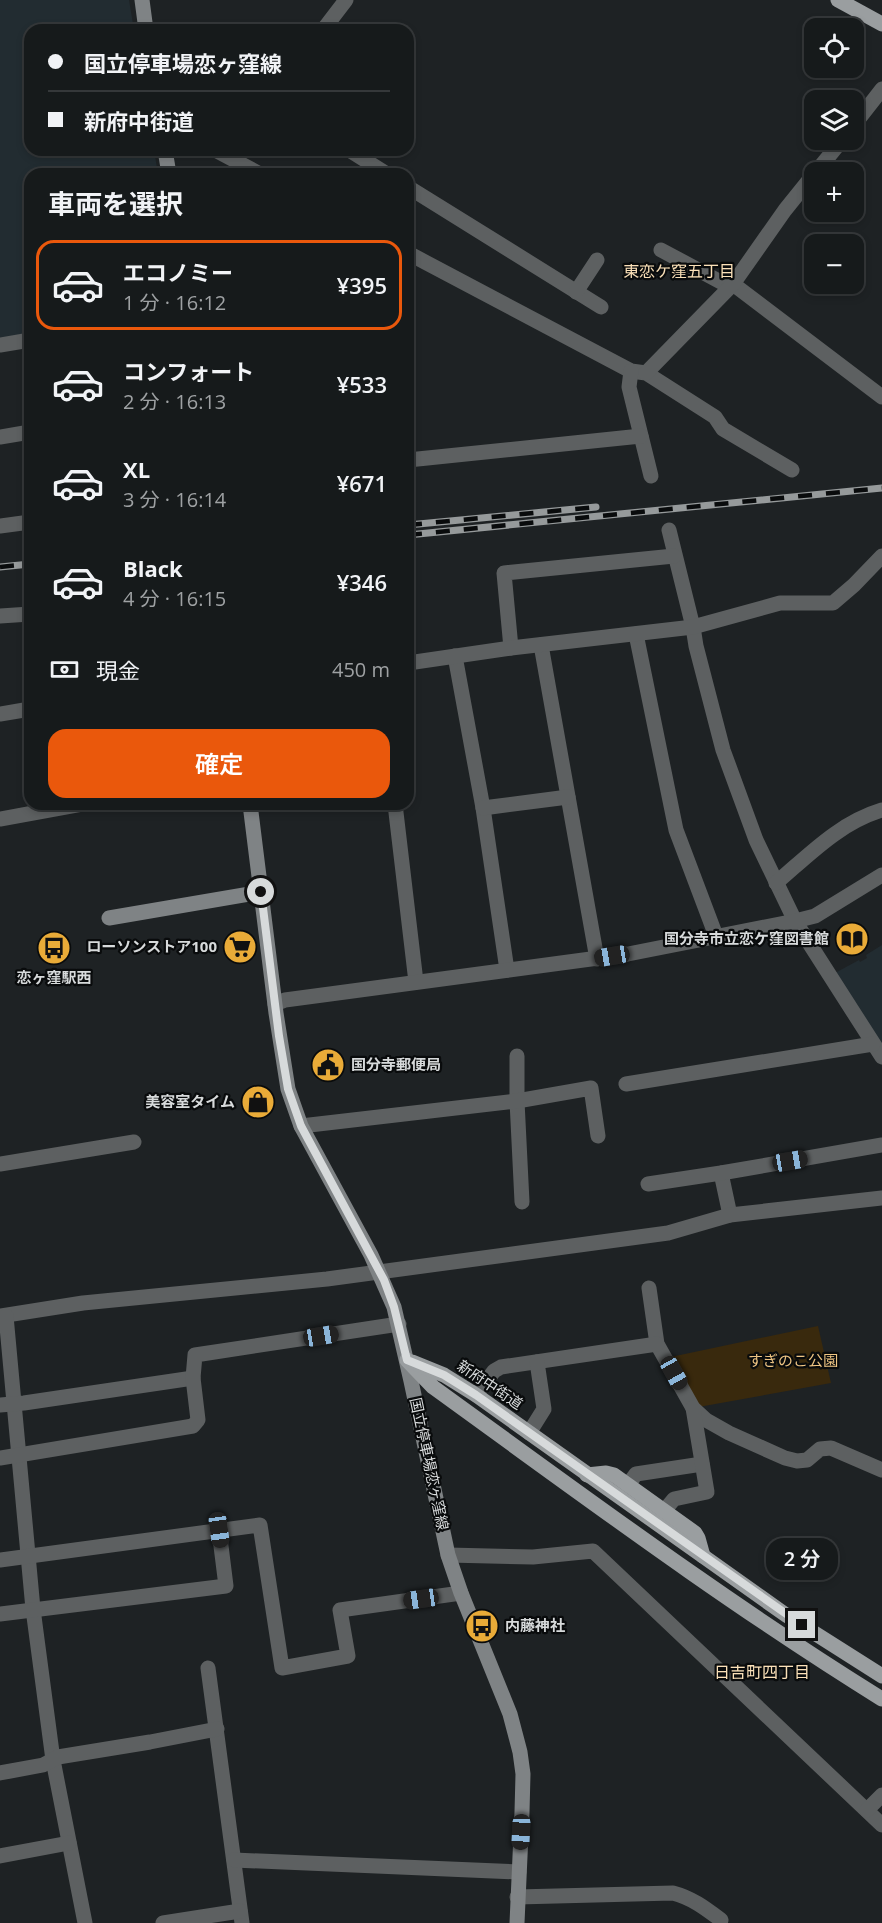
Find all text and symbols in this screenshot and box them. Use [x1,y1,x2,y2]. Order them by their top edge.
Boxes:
map controls [804,18,864,294]
button: locate [804,18,864,78]
text: 国立停車場恋ヶ窪線 [84,48,282,78]
button: layers [804,90,864,150]
text: 新府中街道 [84,106,194,136]
button: + [804,162,864,222]
text: 車両を選択 [48,185,183,222]
button: − [804,234,864,294]
text: エコノミー [123,257,233,287]
icon: car [51,258,105,312]
district label: 東恋ケ窪五丁目 [623,260,735,282]
text: ¥395 [337,270,387,300]
text: 1 分 · 16:12 [123,289,226,316]
text: コンフォート [123,356,254,386]
icon: car [51,357,105,411]
text: ¥533 [337,369,387,399]
text: 2 分 · 16:13 [123,388,226,415]
text: XL [123,454,150,484]
icon: car [51,456,105,510]
text: ¥671 [337,468,387,498]
text: 3 分 · 16:14 [123,486,226,513]
text: Black [123,553,183,583]
icon: car [51,555,105,609]
text: ¥346 [337,567,387,597]
text: 4 分 · 16:15 [123,585,226,612]
icon: cash [48,653,81,686]
text: 現金 [96,655,140,685]
text: 450 m [332,656,390,683]
button: 確定 [48,729,390,798]
route start [247,878,274,905]
library icon: 国分寺市立恋ケ窪図書館 [834,921,870,957]
place label: 国分寺市立恋ケ窪図書館 [664,928,829,948]
supermarket icon: ローソンストア100 [222,929,258,965]
bus stop icon: 恋ヶ窪駅西 [36,930,72,966]
place label: ローソンストア100 [87,936,217,956]
car [593,944,631,968]
place label: 恋ヶ窪駅西 [16,967,92,987]
public building icon: 国分寺郵便局 [310,1047,346,1083]
place label: 国分寺郵便局 [351,1054,441,1074]
shop icon: 美容室タイム [240,1084,276,1120]
place label: 美容室タイム [145,1091,235,1111]
car [771,1149,809,1173]
car [302,1324,340,1348]
park label: すぎのこ公園 [748,1350,838,1370]
car [657,1353,691,1393]
street label: 新府中街道 [454,1355,527,1413]
street label: 国立停車場恋ヶ窪線 [406,1396,454,1532]
car [208,1511,230,1549]
callout: 2 分 [766,1538,838,1580]
text: 2 分 [784,1545,820,1572]
car [402,1588,440,1610]
bus stop icon: 内藤神社 [464,1608,500,1644]
route end [788,1611,815,1638]
place label: 内藤神社 [505,1615,565,1635]
district label: 日吉町四丁目 [714,1661,810,1683]
car [511,1814,531,1850]

